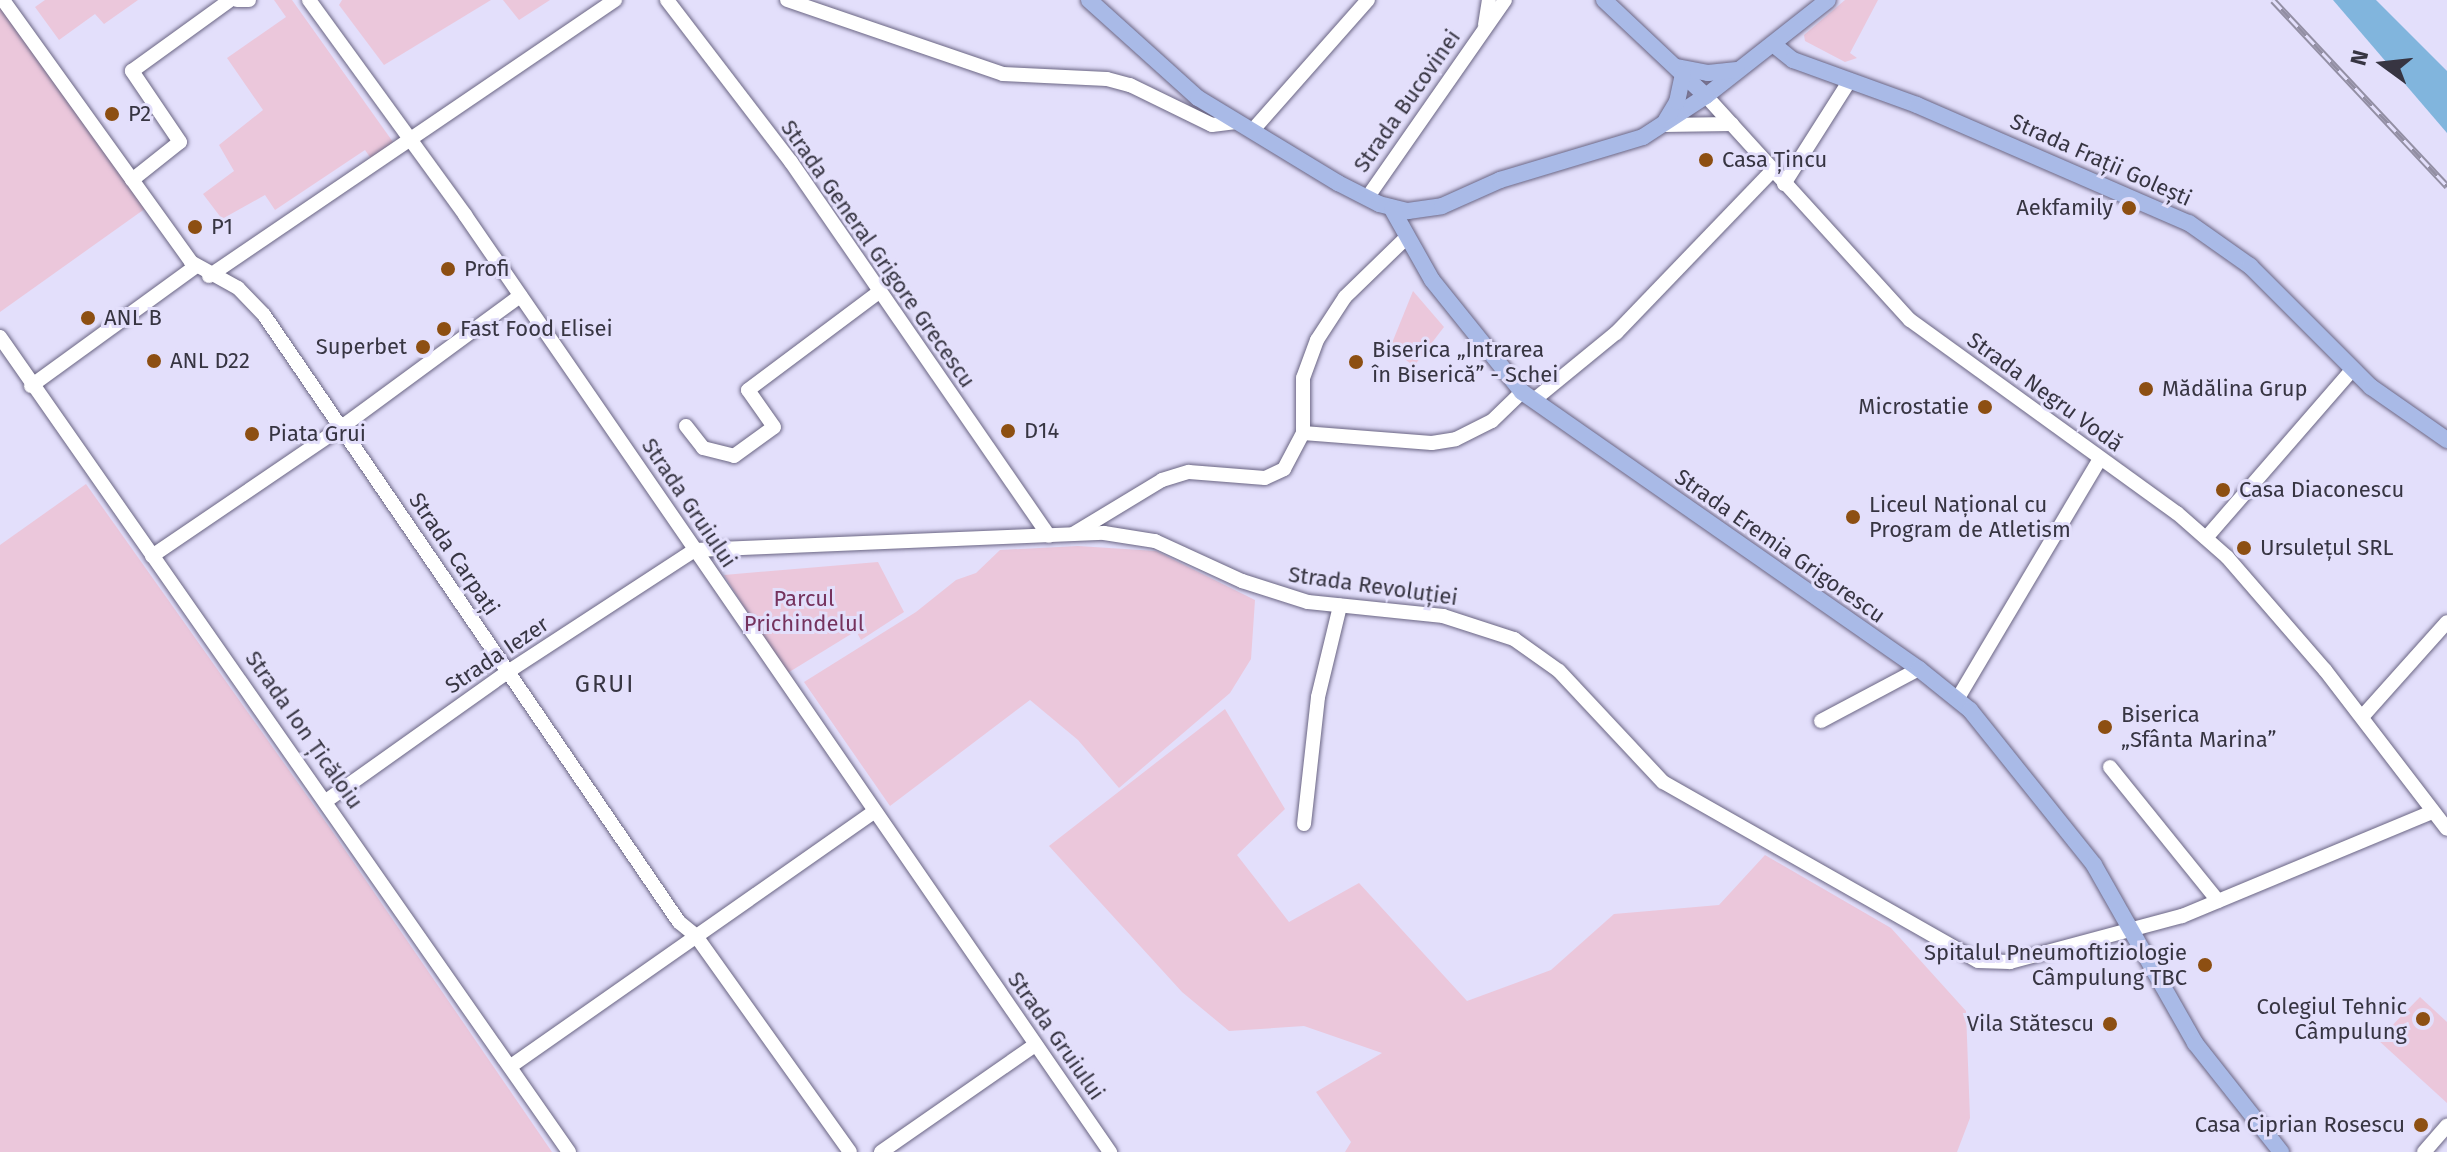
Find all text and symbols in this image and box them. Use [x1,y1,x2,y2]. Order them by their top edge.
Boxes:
north arrow [2343,24,2423,104]
street label: Strada Bucovinei [1348,25,1466,177]
text: N [2344,47,2374,68]
place label: P2 [128,101,151,127]
marker: P2 [103,105,121,123]
street label: Strada Frații Golești [2006,108,2196,212]
street label: Strada General Grigore Grecescu [775,115,981,393]
place label: Casa Țincu [1722,147,1827,173]
marker: Casa Țincu [1697,151,1715,169]
place label: Aekfamily [2016,195,2113,221]
marker: Aekfamily [2120,199,2138,217]
place label: P1 [211,214,233,240]
marker: P1 [186,218,204,236]
place label: Profi [464,256,510,282]
marker: Profi [439,260,457,278]
place label: ANL B [104,305,162,331]
marker: ANL B [79,309,97,327]
place label: Fast Food Elisei [460,316,613,342]
marker: Fast Food Elisei [435,320,453,338]
street label: Strada Negru Vodă [1962,327,2128,457]
place label: Superbet [316,334,407,360]
place label: Biserica „Intrarea în Biserică” - Schei [1372,336,1559,388]
marker: Superbet [414,338,432,356]
place label: ANL D22 [170,348,250,374]
marker: ANL D22 [145,352,163,370]
marker: Biserica „Intrarea în Biserică” - Schei [1347,353,1365,371]
place label: Mădălina Grup [2162,376,2308,402]
marker: Mădălina Grup [2137,380,2155,398]
place label: Microstatie [1858,394,1969,420]
marker: Microstatie [1976,398,1994,416]
place label: D14 [1024,418,1059,444]
place label: Piata Grui [268,421,366,447]
marker: D14 [999,422,1017,440]
marker: Piata Grui [243,425,261,443]
street label: Strada Gruiului [636,433,742,573]
street label: Strada Eremia Grigorescu [1670,463,1890,629]
place label: Casa Diaconescu [2239,477,2404,503]
marker: Casa Diaconescu [2214,481,2232,499]
street label: Strada Carpați [403,488,505,620]
place label: Liceul Național cu Program de Atletism [1869,491,2071,542]
marker: Liceul Național cu Program de Atletism [1844,508,1862,526]
place label: Ursulețul SRL [2260,535,2393,561]
marker: Ursulețul SRL [2235,539,2253,557]
street label: Strada Revoluției [1287,561,1459,611]
park label: Parcul Prichindelul [744,585,864,636]
street label: Strada Iezer [440,611,554,699]
street label: Strada Ion Țicăloiu [240,646,368,814]
district label: GRUI [575,671,635,699]
place label: Biserica „Sfânta Marina” [2121,701,2276,752]
marker: Biserica „Sfânta Marina” [2096,718,2114,736]
place label: Spitalul Pneumoftiziologie Câmpulung TBC [1924,939,2187,990]
marker: Spitalul Pneumoftiziologie Câmpulung TBC [2194,954,2216,976]
street label: Strada Gruiului [1002,967,1110,1105]
place label: Colegiul Tehnic Câmpulung [2257,993,2407,1044]
marker: Colegiul Tehnic Câmpulung [2414,1010,2432,1028]
place label: Vila Stătescu [1967,1011,2094,1037]
marker: Vila Stătescu [2101,1015,2119,1033]
place label: Casa Ciprian Rosescu [2195,1112,2405,1138]
marker: Casa Ciprian Rosescu [2412,1116,2430,1134]

